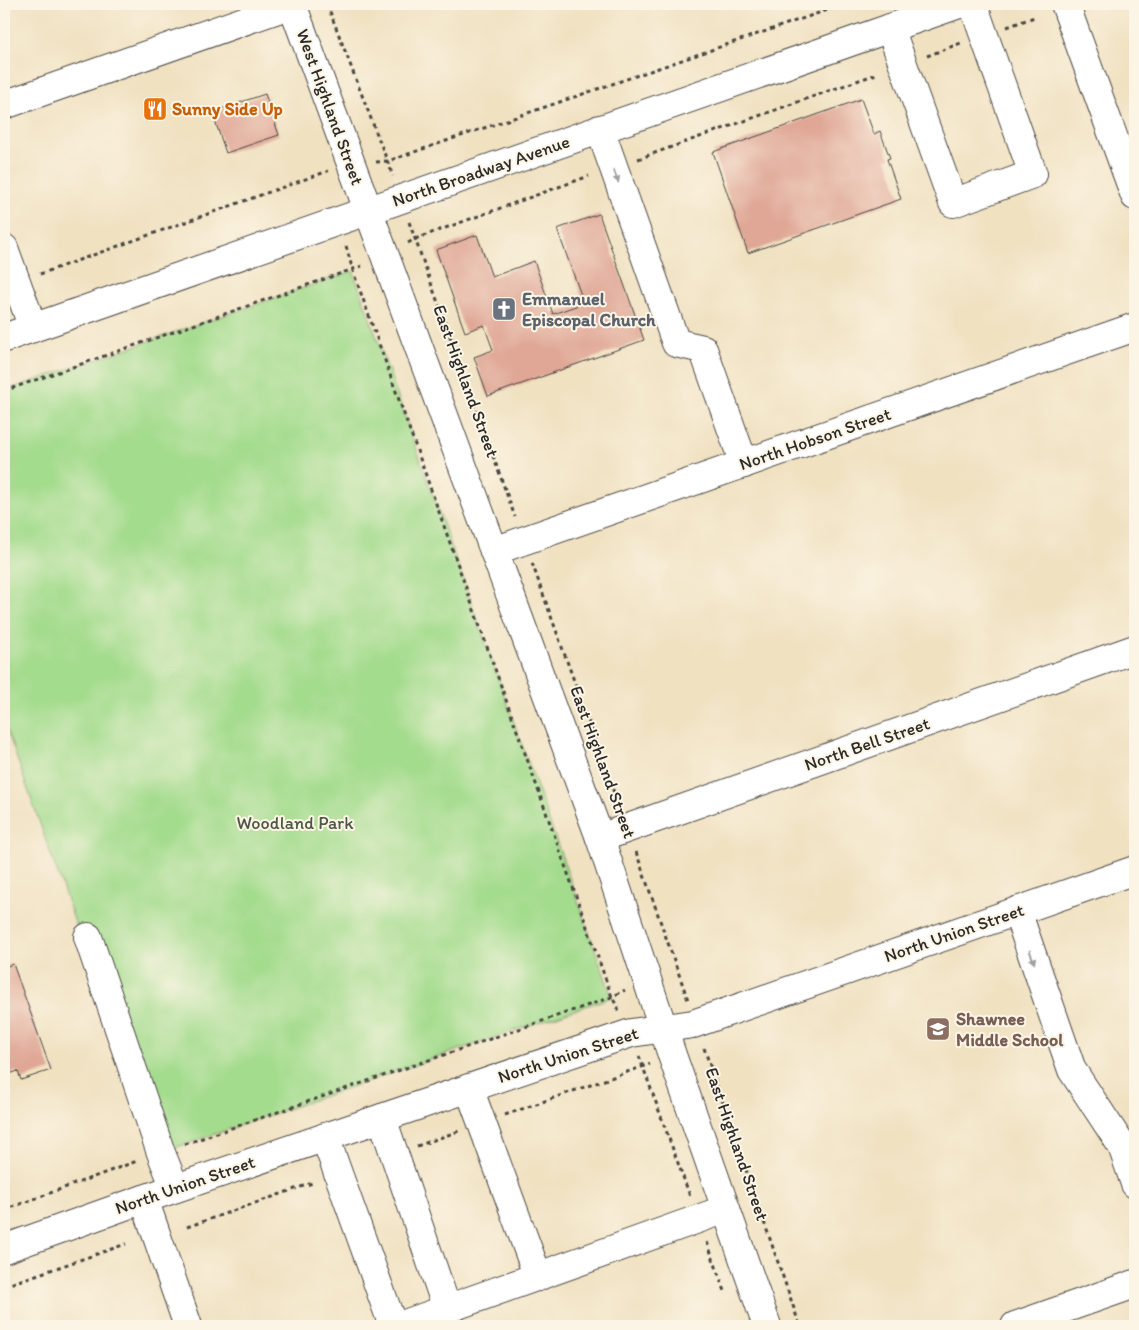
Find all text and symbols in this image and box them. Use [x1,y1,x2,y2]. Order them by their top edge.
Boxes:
street label: West Highland Street [292,26,369,188]
restaurant icon: Sunny Side Up [142,96,168,122]
place label: Sunny Side Up [172,98,283,120]
street label: North Broadway Avenue [389,130,573,212]
one-way arrow [613,168,620,183]
place label: Emmanuel Episcopal Church [522,288,656,331]
church icon: Emmanuel Episcopal Church [491,296,517,322]
street label: East Highland Street [428,302,504,460]
street label: North Hobson Street [736,403,894,475]
street label: East Highland Street [565,683,641,841]
street label: North Bell Street [802,712,933,776]
park label: Woodland Park [237,812,354,834]
street label: North Union Street [881,899,1027,967]
one-way arrow [1029,950,1036,965]
place label: Shawnee Middle School [956,1008,1064,1051]
school or university icon: Shawnee Middle School [925,1016,951,1042]
street label: North Union Street [495,1022,641,1088]
street label: East Highland Street [700,1064,774,1224]
street label: North Union Street [112,1151,258,1219]

